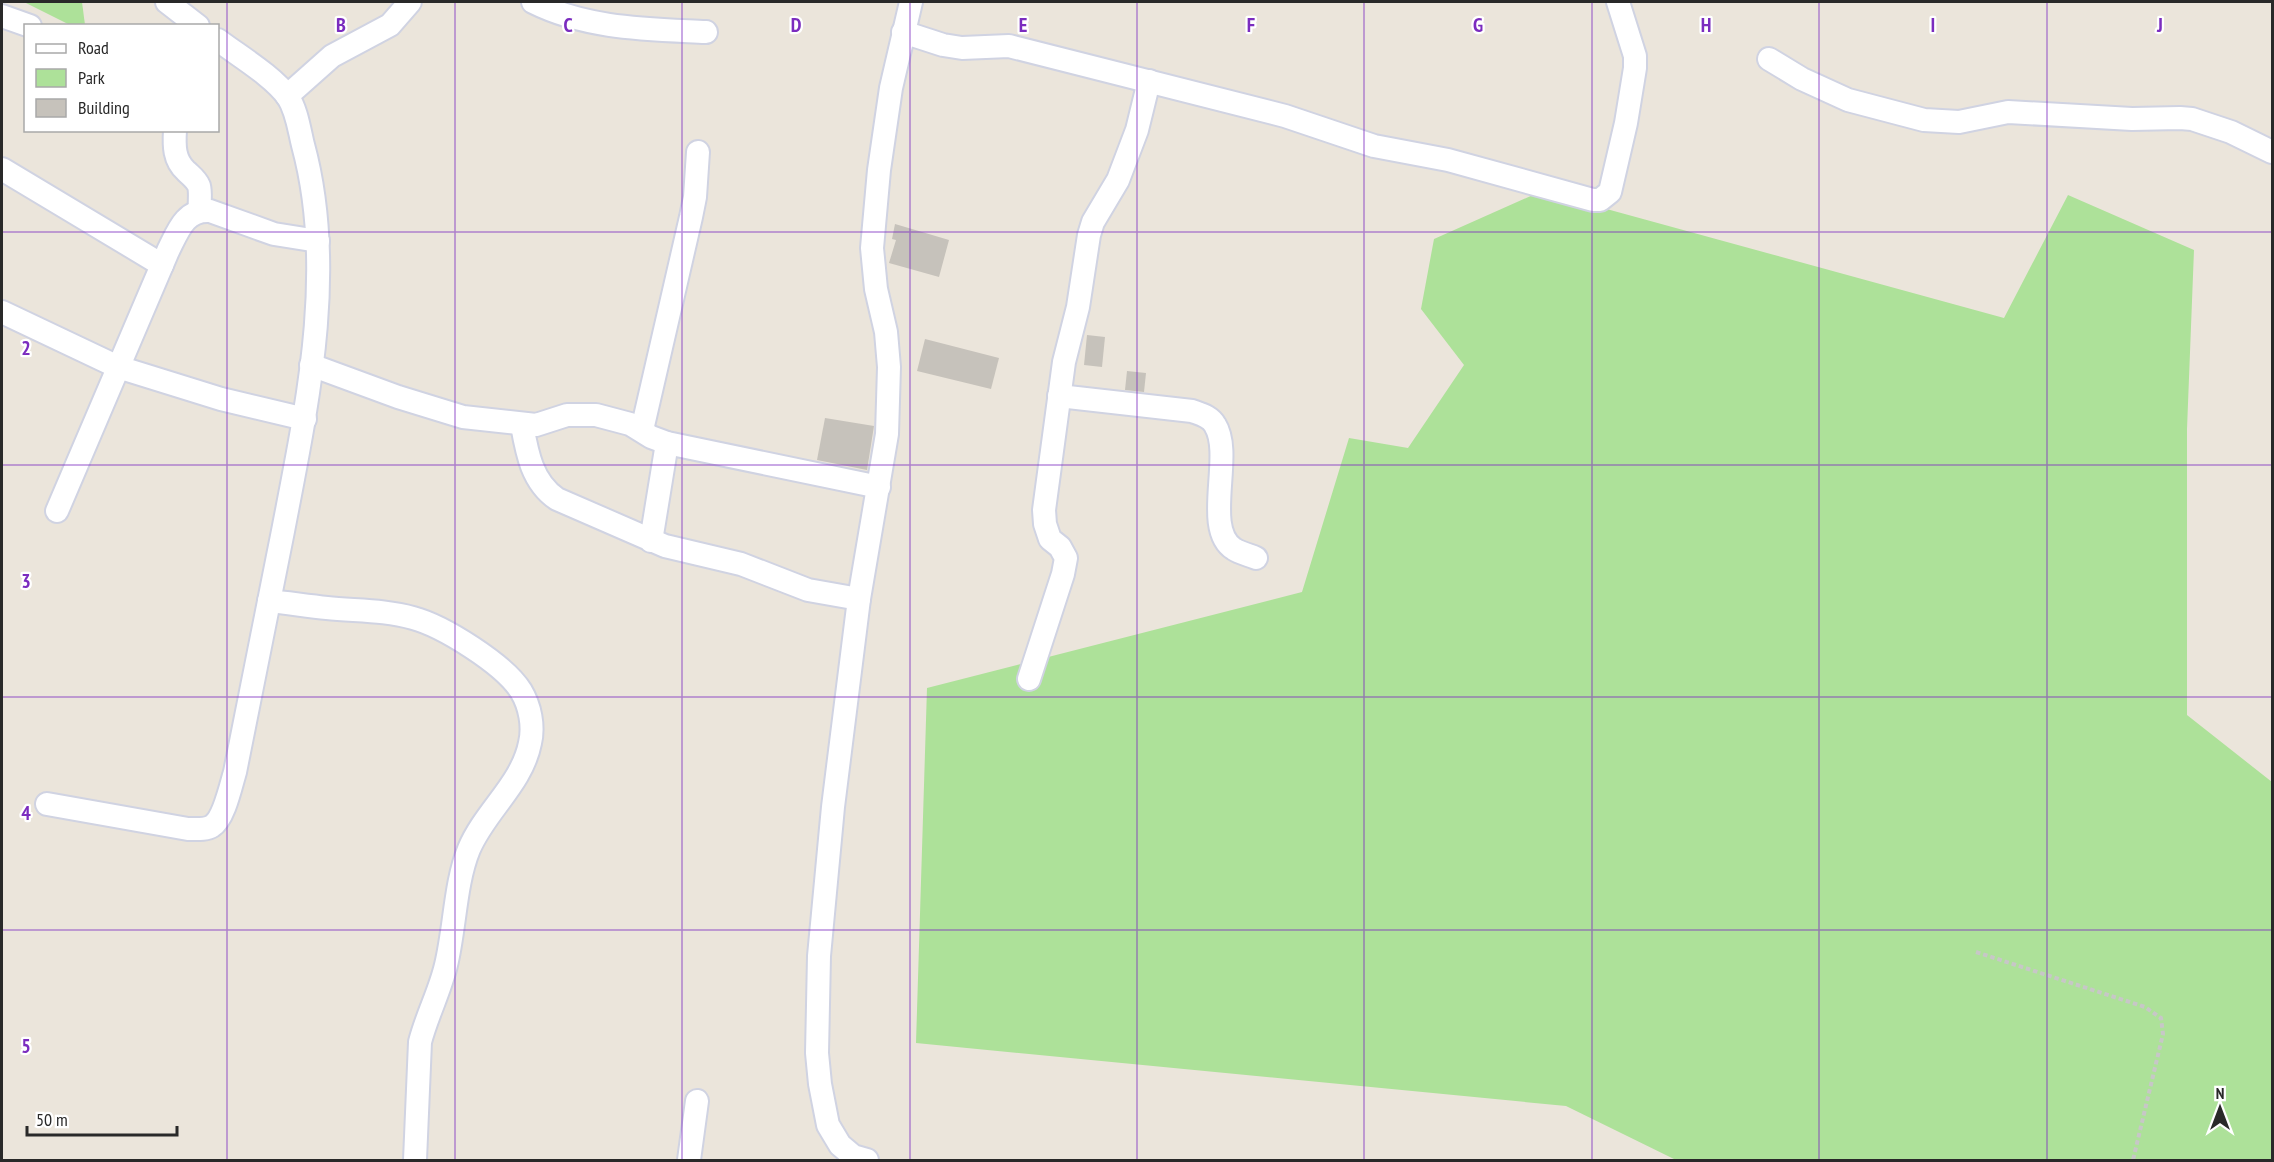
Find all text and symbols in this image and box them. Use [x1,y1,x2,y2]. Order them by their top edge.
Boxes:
text: B [336,12,346,38]
text: C [563,12,573,38]
text: D [791,12,802,38]
text: E [1019,12,1027,38]
text: F [1247,12,1255,38]
text: G [1473,12,1483,38]
text: H [1701,12,1711,38]
text: I [1931,12,1935,38]
text: J [2156,12,2163,38]
legend [24,24,219,132]
text: Road [78,36,109,59]
text: Park [78,66,105,89]
text: Building [78,96,130,119]
text: 2 [21,335,31,361]
text: 3 [21,568,31,594]
text: 4 [21,800,31,826]
text: 5 [21,1033,31,1059]
north arrow [2190,1078,2250,1138]
text: N [2216,1083,2224,1103]
scale bar [27,1099,177,1137]
text: 50 m [36,1108,68,1131]

